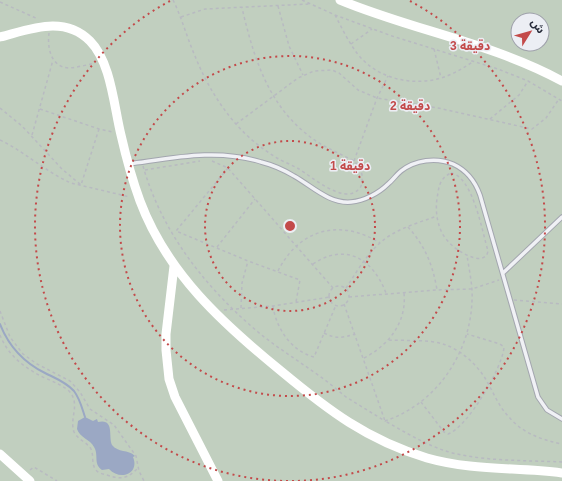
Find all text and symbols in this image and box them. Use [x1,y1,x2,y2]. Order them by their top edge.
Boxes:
north arrow [510,12,550,52]
text: ش [528,16,547,36]
text: 3 دقيقة [450,39,490,53]
text: 2 دقيقة [390,99,430,113]
text: 1 دقيقة [330,159,370,173]
centre of rings [283,219,297,233]

